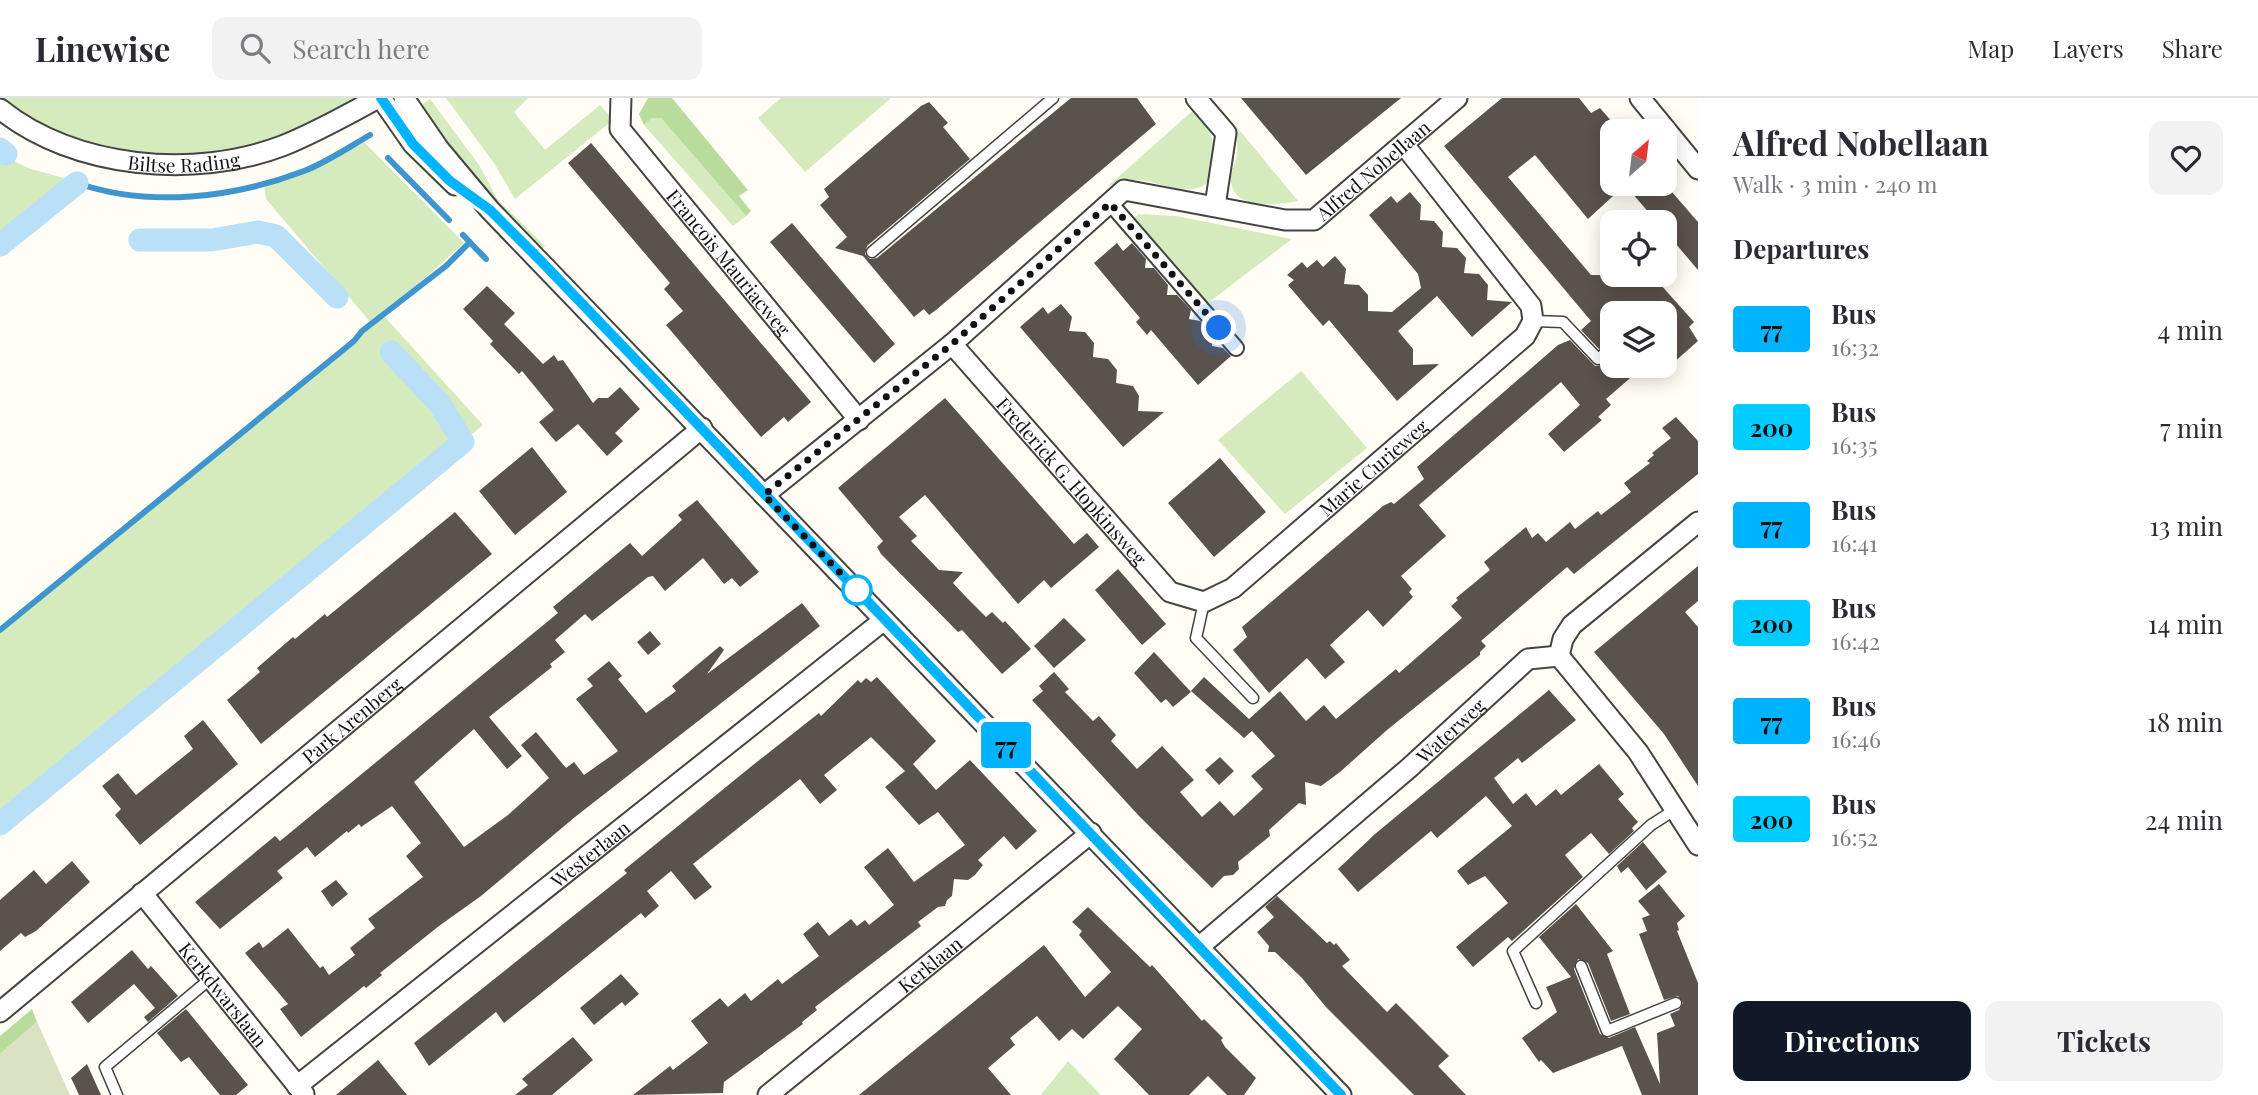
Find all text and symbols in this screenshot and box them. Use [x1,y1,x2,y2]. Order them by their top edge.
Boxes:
search box [212,17,702,80]
text: Linewise [35,26,170,70]
icon: search [236,29,274,67]
text: Search here [292,31,430,66]
text: Map [1968,32,2014,64]
text: Layers [2052,32,2124,64]
text: Share [2162,32,2223,64]
street label: Alfred Nobellaan [1309,113,1436,227]
north arrow [1600,119,1676,196]
map controls [1600,119,1677,378]
text: Alfred Nobellaan [1733,120,1989,164]
button: heart [2149,121,2223,195]
street label: Biltse Rading [126,145,242,178]
text: Walk · 3 min · 240 m [1733,168,1937,199]
street label: François Mauriacweg [661,183,797,341]
button: locate [1600,210,1677,287]
text: Departures [1733,231,1869,266]
text: Bus [1831,296,1876,331]
button: layers [1600,301,1677,378]
your location [1201,310,1236,345]
text: 4 min [2157,312,2223,347]
text: 77 [1761,313,1782,345]
text: 16:32 [1831,331,1879,362]
street label: Frederick G. Hopkinsweg [991,391,1153,570]
text: Bus [1831,394,1876,429]
text: 7 min [2160,410,2223,445]
text: 200 [1750,411,1793,443]
street label: Marie Curieweg [1313,413,1433,521]
text: 16:35 [1831,429,1877,460]
text: Bus [1831,492,1876,527]
text: 13 min [2149,508,2223,543]
text: 77 [1761,509,1782,541]
text: 16:41 [1831,527,1877,558]
unlabelled marker [842,575,872,605]
text: Bus [1831,590,1876,625]
text: 14 min [2148,606,2223,641]
text: 200 [1750,607,1793,639]
text: 16:42 [1831,625,1880,656]
street label: Park Arenberg [296,670,407,769]
text: Bus [1831,688,1876,723]
street label: Waterweg [1410,692,1490,769]
text: 18 min [2147,704,2223,739]
text: 77 [1761,705,1782,737]
line badge: 77 [974,722,1038,768]
text: 16:46 [1831,723,1881,754]
text: 77 [995,729,1017,761]
text: Bus [1831,786,1876,821]
text: 24 min [2145,802,2223,837]
text: 200 [1750,803,1793,835]
street label: Westerlaan [544,814,635,894]
text: 16:52 [1831,821,1878,852]
street label: Kerklaan [892,930,968,998]
street label: Kerkdwarslaan [173,936,274,1053]
button: Directions [1733,1001,1971,1081]
button: Tickets [1985,1001,2223,1081]

